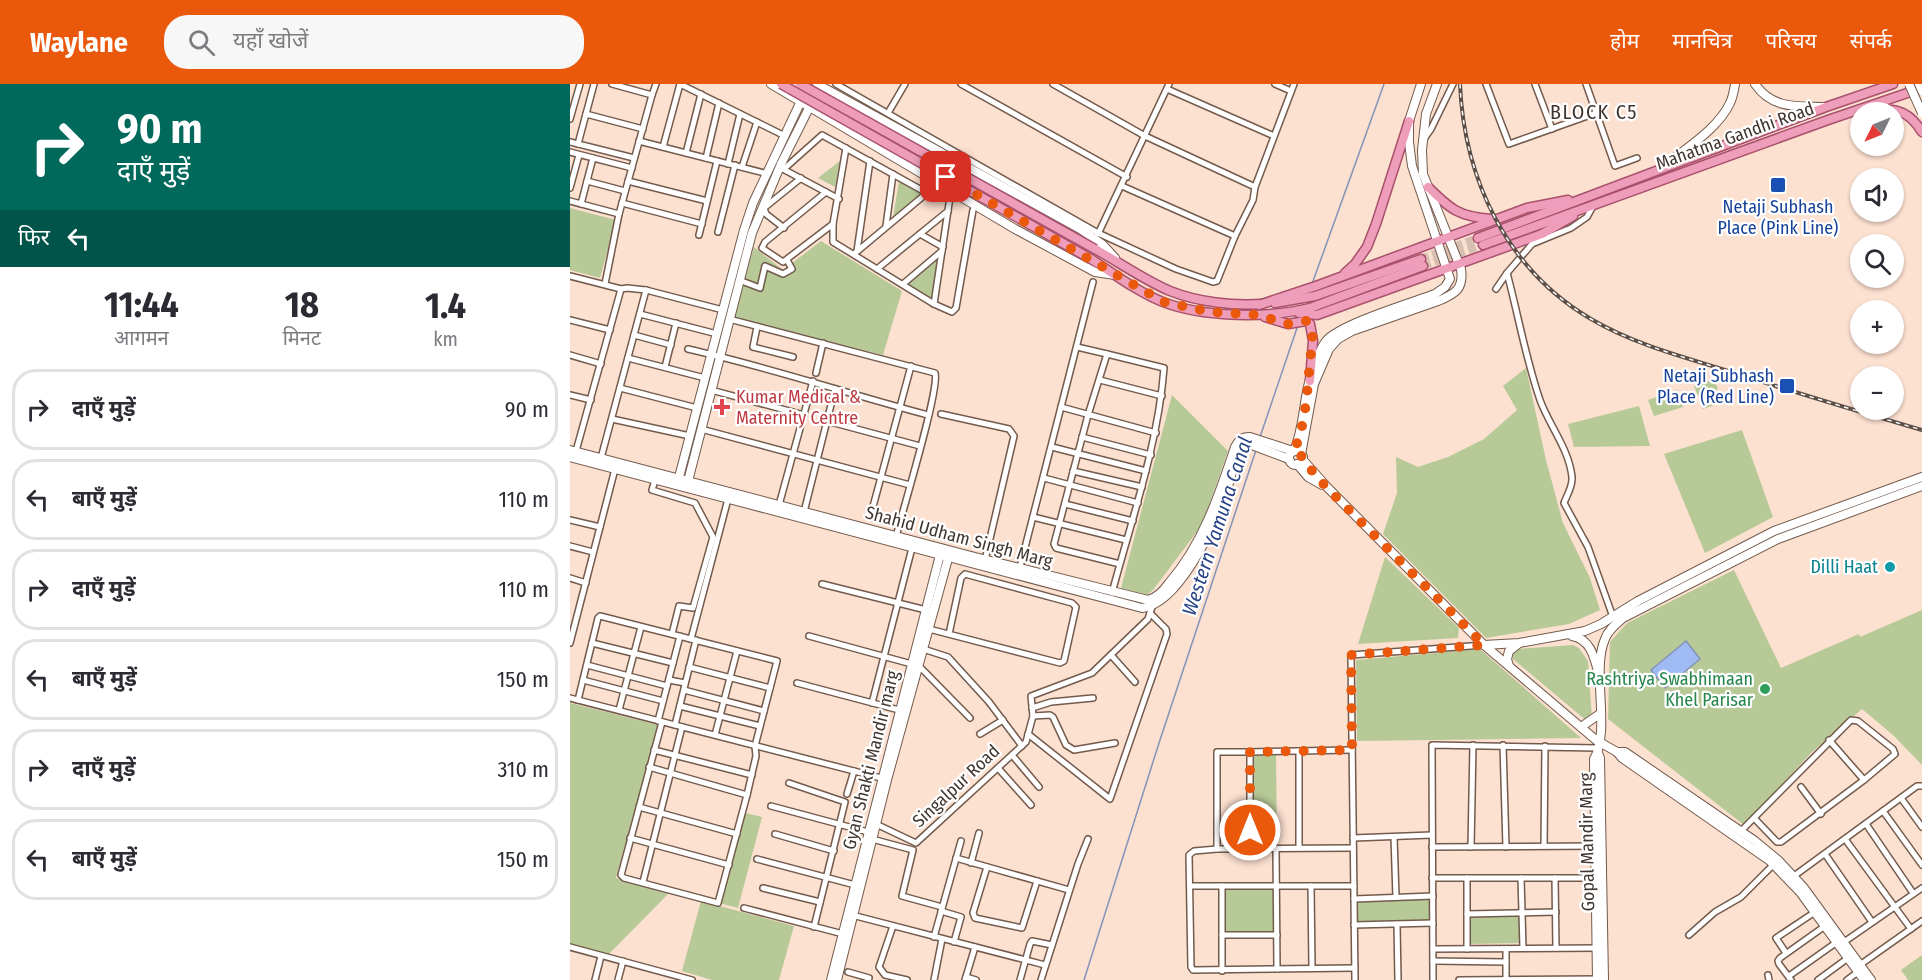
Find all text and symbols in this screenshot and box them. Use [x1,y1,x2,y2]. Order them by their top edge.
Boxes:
search box [164,15,584,69]
text: Waylane [30,26,128,59]
icon: search [185,26,218,59]
text: यहाँ खोजें [233,27,308,54]
text: होम [1610,28,1639,54]
text: मानचित्र [1672,28,1732,54]
text: परिचय [1765,28,1817,54]
text: संपर्क [1850,28,1892,54]
street label: Mahatma Gandhi Road [1653,97,1817,175]
district label: BLOCK C5 [1550,100,1638,124]
north arrow [1850,102,1904,156]
map controls [1850,102,1904,420]
text: 90 m [117,104,202,154]
icon: right [18,108,96,186]
pin [920,151,971,202]
text: दाएँ मुड़ें [117,155,190,187]
icon: arrive [929,160,962,193]
button: sound [1850,168,1904,222]
marker: Netaji Subhash Place (Pink Line) [1769,176,1787,194]
place label: Netaji Subhash Place (Pink Line) [1718,196,1838,239]
icon: left [62,222,95,255]
text: फिर [18,224,50,251]
button: search [1850,234,1904,288]
text: 11:44 [104,283,179,327]
text: 18 [285,283,319,327]
text: 1.4 [425,284,466,328]
button: + [1850,300,1904,354]
text: आगमन [114,326,169,350]
text: मिनट [283,326,321,350]
text: km [433,327,458,351]
place label: Netaji Subhash Place (Red Line) [1657,365,1774,408]
button: − [1850,366,1904,420]
marker: Netaji Subhash Place (Red Line) [1778,377,1796,395]
place label: Kumar Medical & Maternity Centre [736,386,861,429]
icon: right [21,393,54,426]
text: दाएँ मुड़ें [72,395,136,422]
text: 90 m [505,396,549,423]
marker: Kumar Medical & Maternity Centre [713,398,731,416]
water label: Western Yamuna Canal [1177,434,1257,618]
icon: left [21,483,54,516]
text: बाएँ मुड़ें [72,485,137,512]
text: 110 m [499,486,549,513]
street label: Shahid Udham Singh Marg [863,501,1056,573]
place label: Dilli Haat [1810,556,1878,578]
marker: Dilli Haat [1883,560,1897,574]
icon: right [21,573,54,606]
text: दाएँ मुड़ें [72,575,136,602]
text: 110 m [499,576,549,603]
icon: left [21,663,54,696]
text: बाएँ मुड़ें [72,665,137,692]
text: 150 m [497,666,549,693]
street label: Gyan Shakti Mandir marg [838,668,904,852]
place label: Rashtriya Swabhimaan Khel Parisar [1586,668,1754,711]
marker: Rashtriya Swabhimaan Khel Parisar [1758,682,1772,696]
street label: Singalpur Road [908,740,1004,832]
icon: right [21,753,54,786]
text: दाएँ मुड़ें [72,755,136,782]
text: 310 m [497,756,549,783]
street label: Gopal Mandir Marg [1575,772,1599,912]
position arrow [1218,798,1282,862]
icon: left [21,843,54,876]
text: बाएँ मुड़ें [72,845,137,872]
text: 150 m [497,846,549,873]

